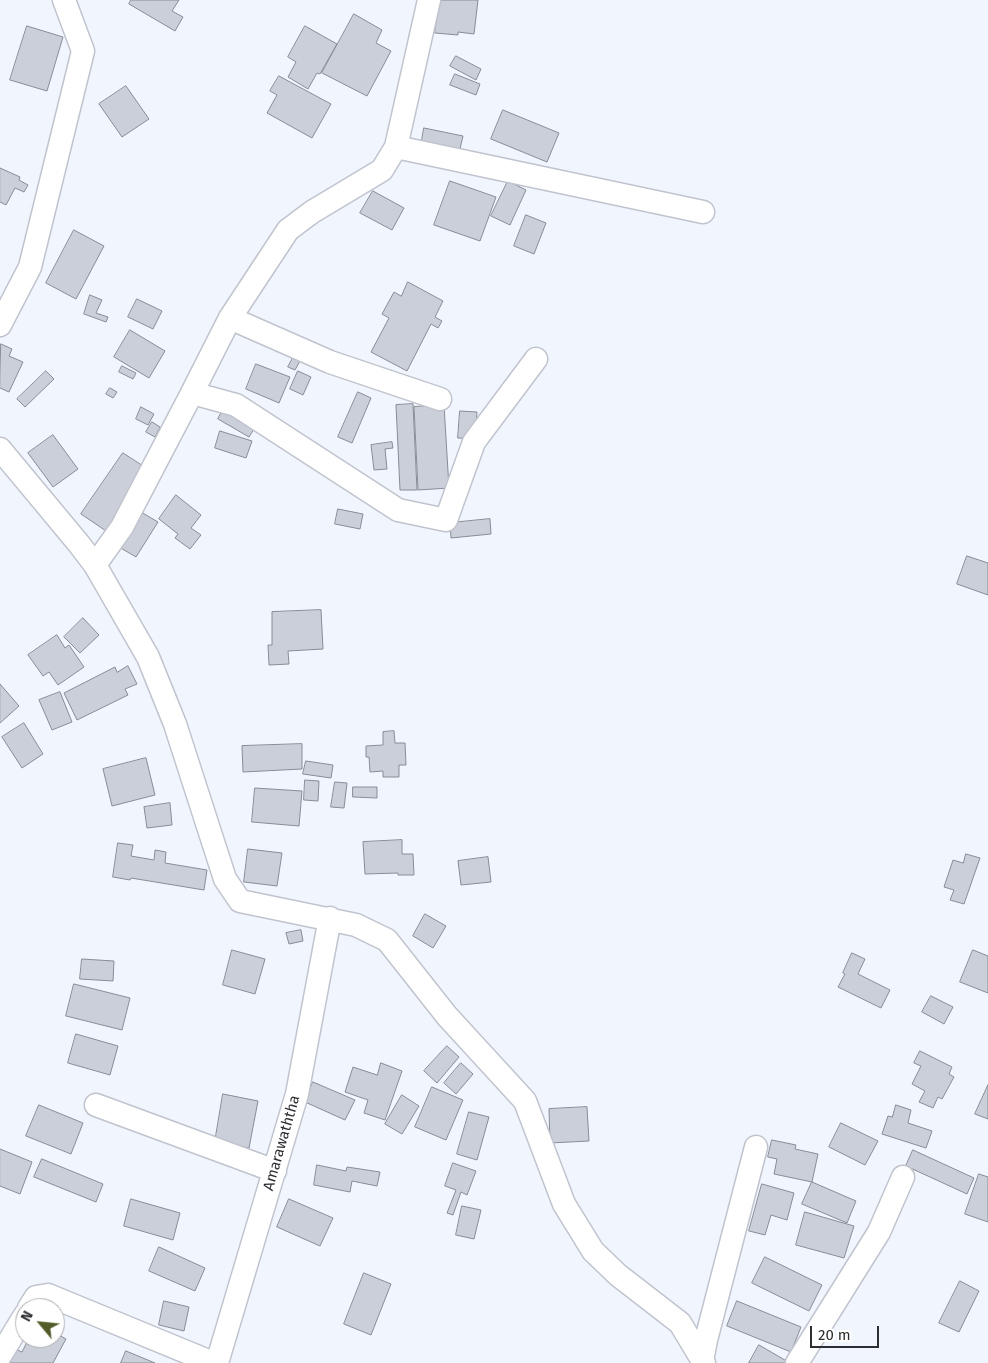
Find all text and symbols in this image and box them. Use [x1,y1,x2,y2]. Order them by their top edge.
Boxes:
street label: Amarawaththa [260,1093,304,1193]
north arrow [15,1298,65,1348]
text: N [18,1308,37,1324]
scale bar [813,1316,882,1348]
text: 20 m [818,1326,851,1344]

